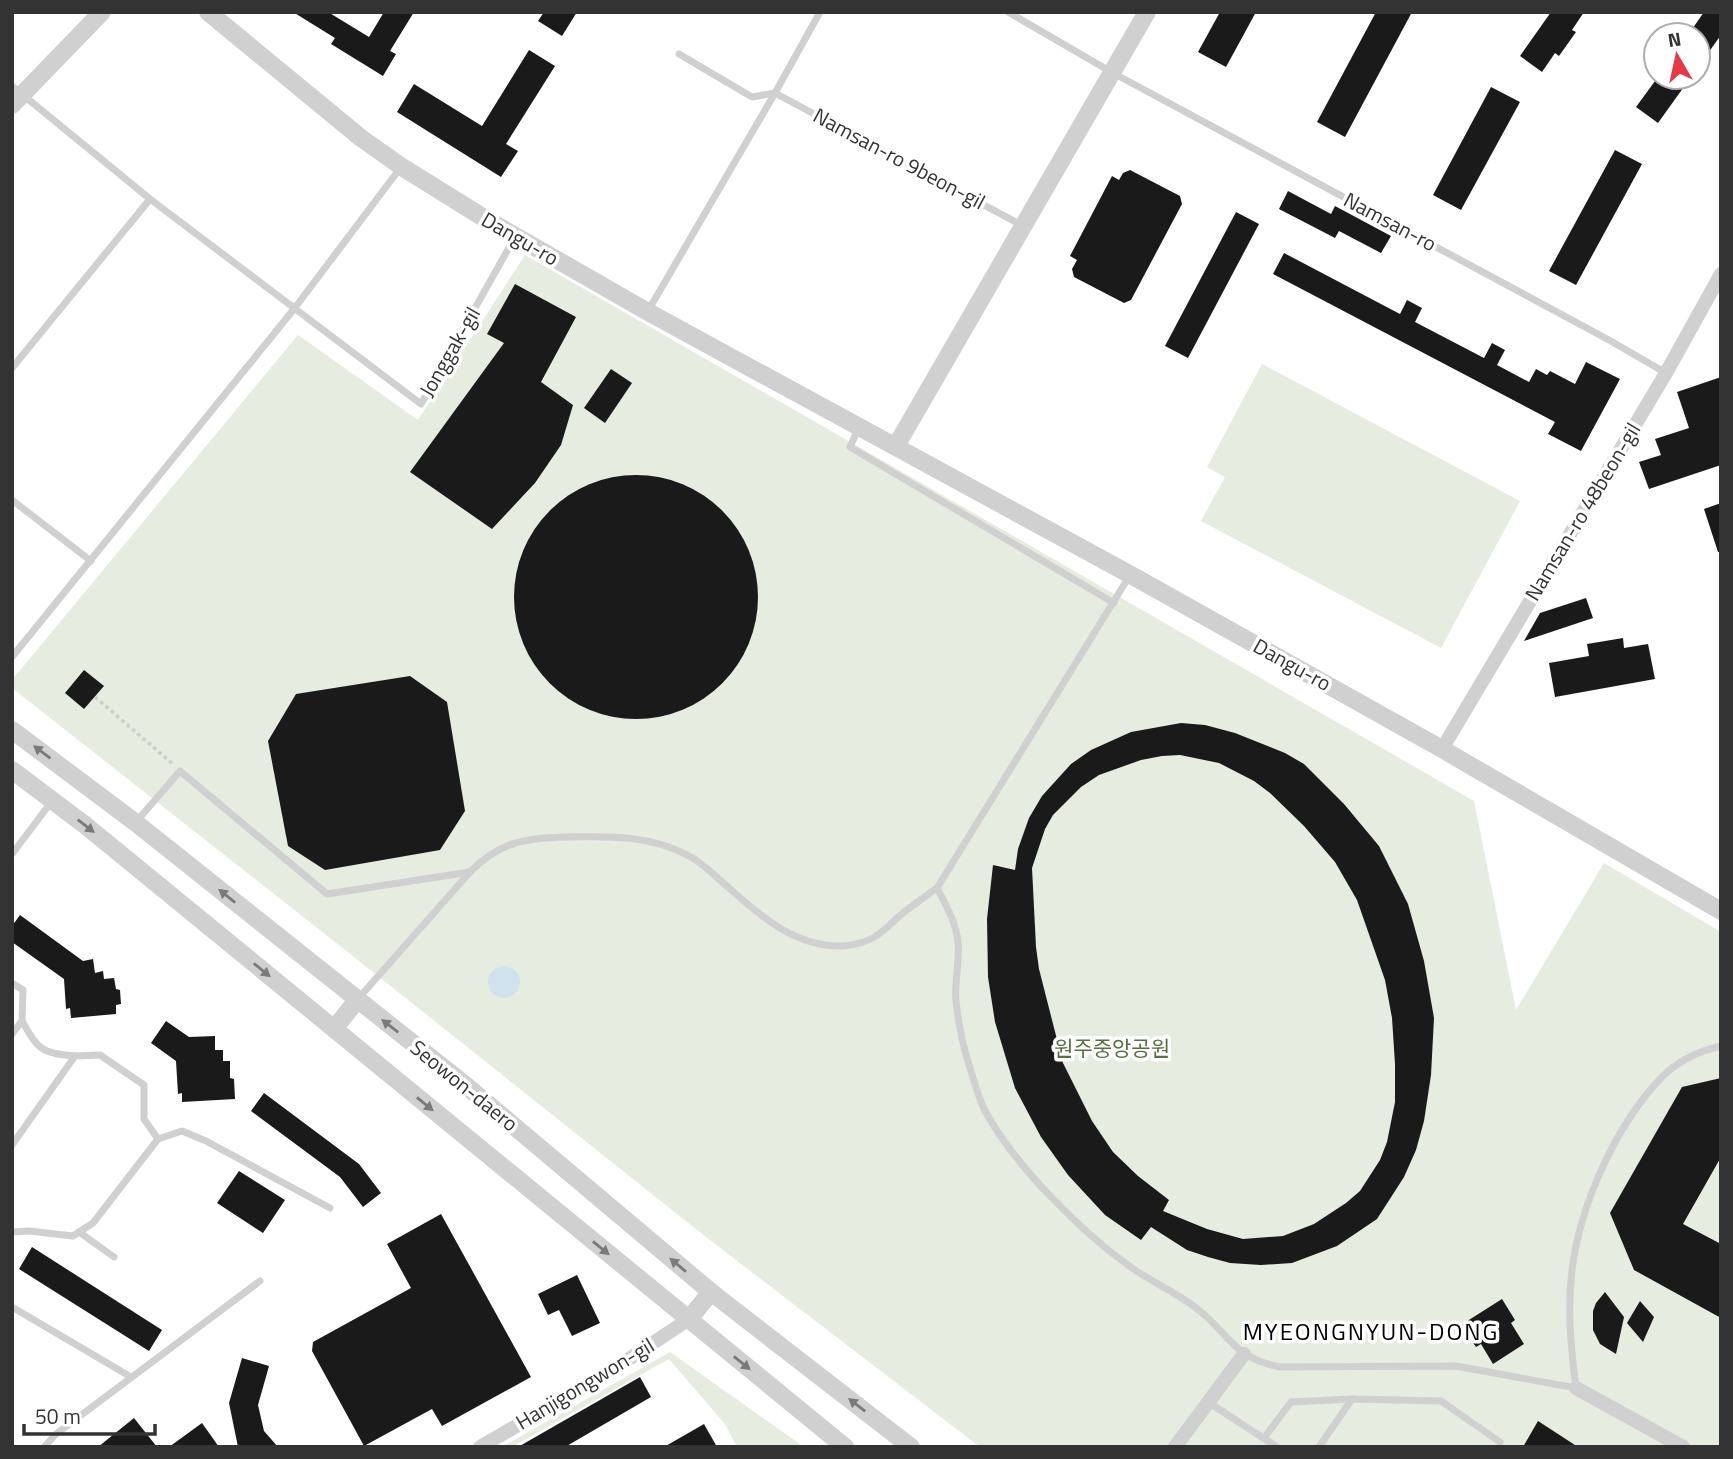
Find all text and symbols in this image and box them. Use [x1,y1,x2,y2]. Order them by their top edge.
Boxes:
north arrow [1642,21,1712,91]
text: N [1665,23,1683,54]
street label: Namsan-ro 9beon-gil [808,99,991,217]
street label: Namsan-ro [1338,183,1443,259]
street label: Dangu-ro [476,203,565,273]
street label: Jonggak-gil [410,301,488,402]
street label: Namsan-ro 48beon-gil [1516,416,1648,607]
street label: Dangu-ro [1248,630,1337,699]
one-way arrow [33,746,51,760]
one-way arrow [76,819,94,834]
one-way arrow [218,888,236,903]
one-way arrow [253,962,270,977]
one-way arrow [381,1018,399,1033]
street label: Seowon-daero [404,1032,526,1139]
park label: 원주중앙공원 [1054,1032,1170,1064]
one-way arrow [415,1096,433,1111]
one-way arrow [591,1240,609,1255]
one-way arrow [670,1258,687,1273]
district label: MYEONGNYUN-DONG [1243,1313,1499,1349]
street label: Hanjigongwon-gil [509,1329,660,1437]
one-way arrow [732,1355,750,1370]
scale bar [24,1392,156,1436]
one-way arrow [848,1399,866,1413]
text: 50 m [35,1400,81,1432]

